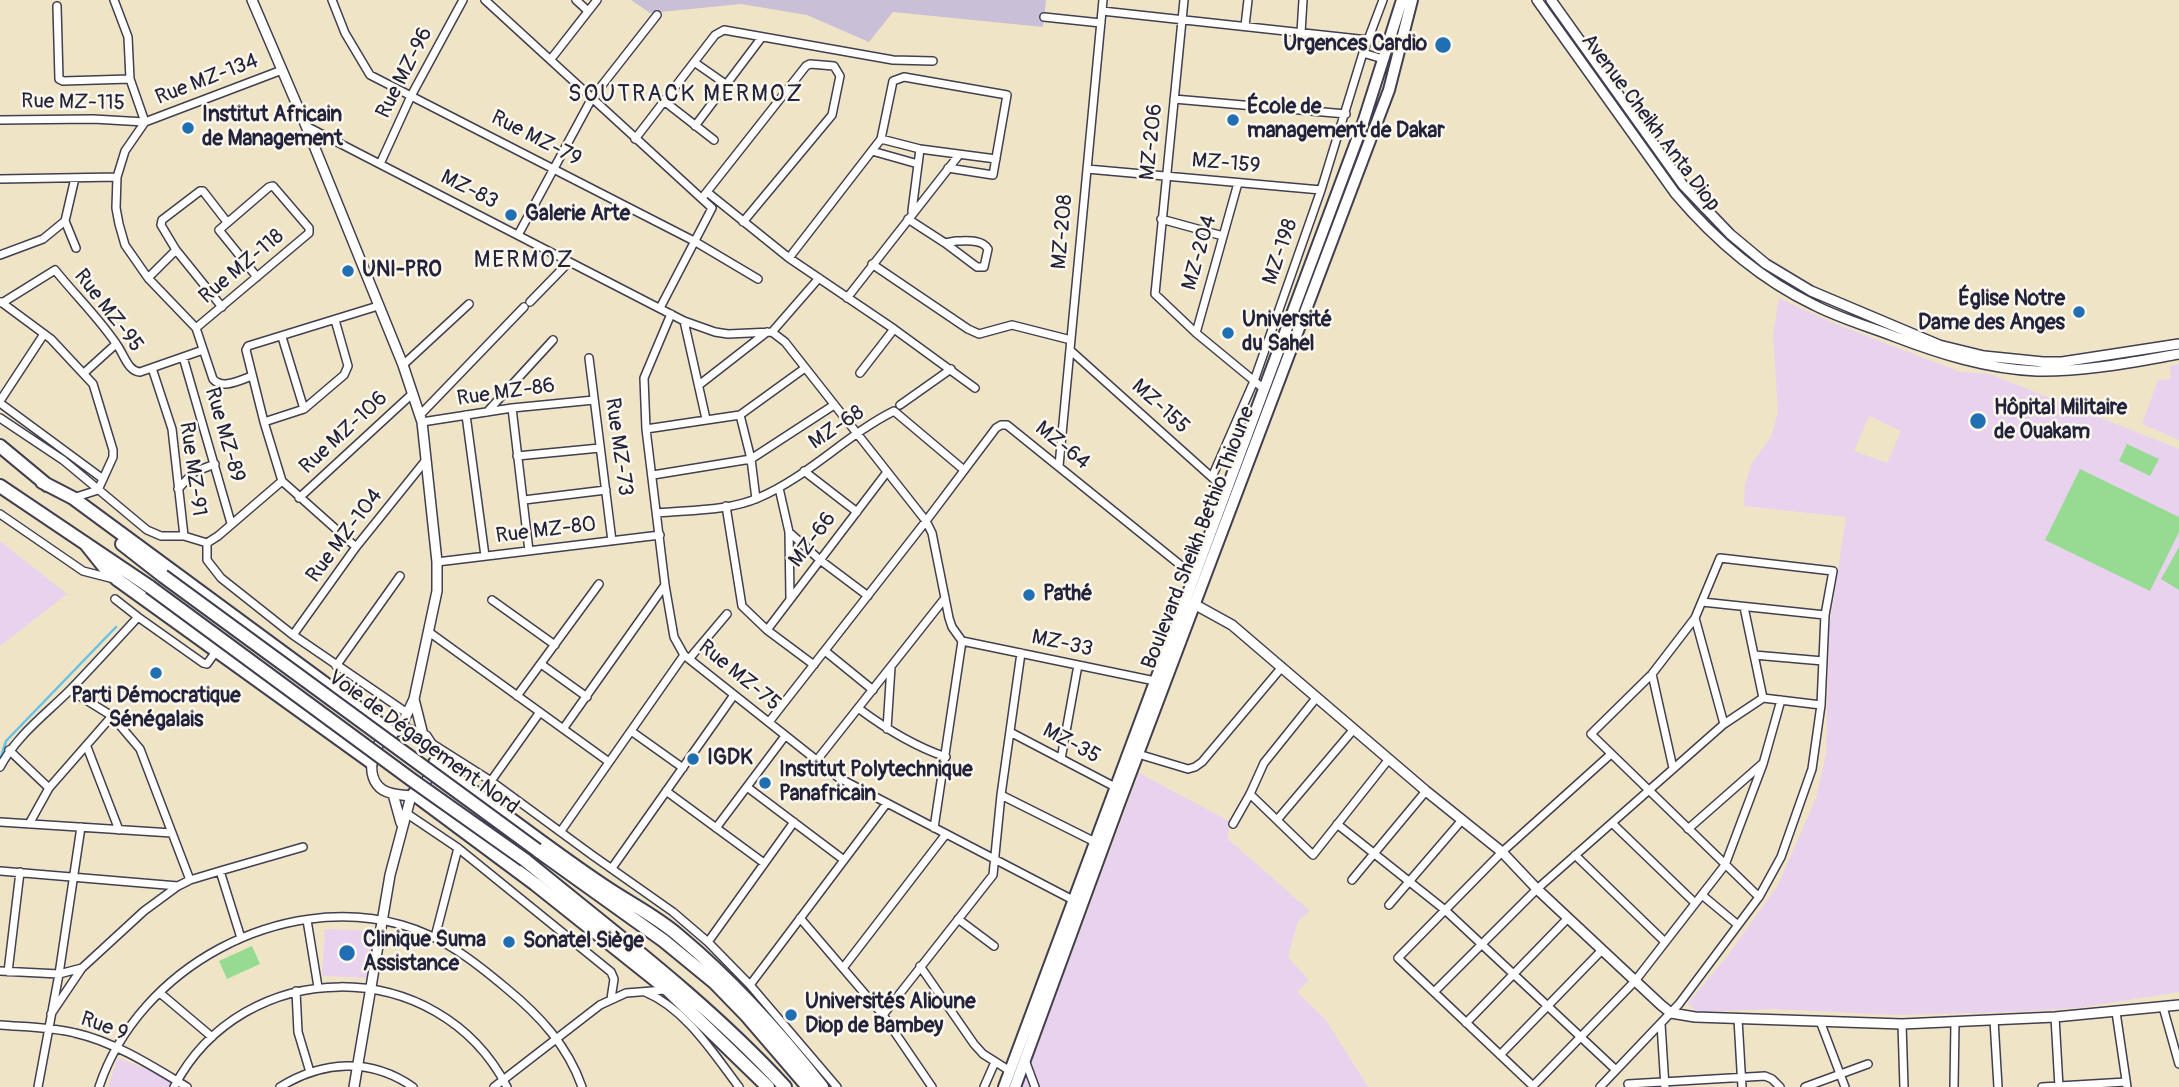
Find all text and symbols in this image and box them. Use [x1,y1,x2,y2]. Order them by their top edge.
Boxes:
street label: Rue MZ-96 [371,23,439,123]
street label: Avenue Cheikh Anta Diop [1575,29,1725,217]
place label: Urgences Cardio [1283,32,1427,58]
marker: Urgences Cardio [1433,35,1453,55]
street label: Rue MZ-134 [152,49,262,111]
district label: SOUTRACK MERMOZ [570,81,802,109]
street label: Rue MZ-115 [21,89,125,117]
place label: École de management de Dakar [1247,95,1445,145]
place label: Institut Africain de Management [202,103,343,153]
street label: MZ-206 [1135,103,1169,181]
street label: Rue MZ-79 [487,106,585,172]
marker: École de management de Dakar [1225,112,1241,128]
marker: Institut Africain de Management [180,120,196,136]
street label: MZ-159 [1191,148,1261,180]
street label: MZ-83 [436,165,502,215]
street label: MZ-208 [1047,194,1079,270]
place label: Galerie Arte [525,202,630,228]
marker: Galerie Arte [503,207,519,223]
street label: MZ-204 [1177,213,1223,293]
street label: MZ-198 [1258,216,1304,288]
street label: Rue MZ-118 [194,224,290,310]
district label: MERMOZ [474,247,574,275]
place label: UNI-PRO [362,258,442,284]
marker: UNI-PRO [340,263,356,279]
street label: Rue MZ-95 [68,265,148,357]
place label: Église Notre Dame des Anges [1918,287,2065,337]
marker: Église Notre Dame des Anges [2071,304,2087,320]
place label: Université du Sahel [1242,308,1332,358]
marker: Université du Sahel [1220,325,1236,341]
street label: Rue MZ-86 [455,374,557,412]
street label: MZ-155 [1126,374,1194,440]
street label: Rue MZ-89 [198,385,250,485]
street label: Rue MZ-106 [295,386,393,480]
street label: Rue MZ-73 [599,396,637,498]
place label: Hôpital Militaire de Ouakam [1994,396,2127,446]
street label: MZ-68 [805,400,869,456]
street label: Boulevard Sheikh Bethio Thioune [1137,403,1261,673]
marker: Hôpital Militaire de Ouakam [1968,411,1988,431]
street label: MZ-64 [1030,416,1094,476]
street label: Rue MZ-91 [173,420,211,518]
street label: Rue MZ-104 [302,484,388,588]
street label: MZ-66 [784,507,842,573]
street label: Rue MZ-80 [494,512,598,550]
place label: Pathé [1043,582,1092,608]
marker: Pathé [1021,587,1037,603]
street label: MZ-33 [1029,625,1095,663]
street label: Rue MZ-75 [693,635,785,717]
marker: Parti Démocratique Sénégalais [148,665,164,681]
street label: Voie de Dégagement Nord [323,665,523,821]
place label: Parti Démocratique Sénégalais [71,684,241,734]
street label: MZ-35 [1038,718,1104,770]
place label: IGDK [707,746,753,772]
marker: IGDK [685,751,701,767]
place label: Institut Polytechnique Panafricain [779,758,973,808]
marker: Institut Polytechnique Panafricain [757,775,773,791]
place label: Clinique Suma Assistance [363,928,486,978]
place label: Sonatel Siège [523,929,644,955]
marker: Sonatel Siège [501,934,517,950]
marker: Clinique Suma Assistance [337,943,357,963]
place label: Universités Alioune Diop de Bambey [805,990,976,1040]
street label: Rue 9 [77,1007,131,1047]
marker: Universités Alioune Diop de Bambey [783,1007,799,1023]

